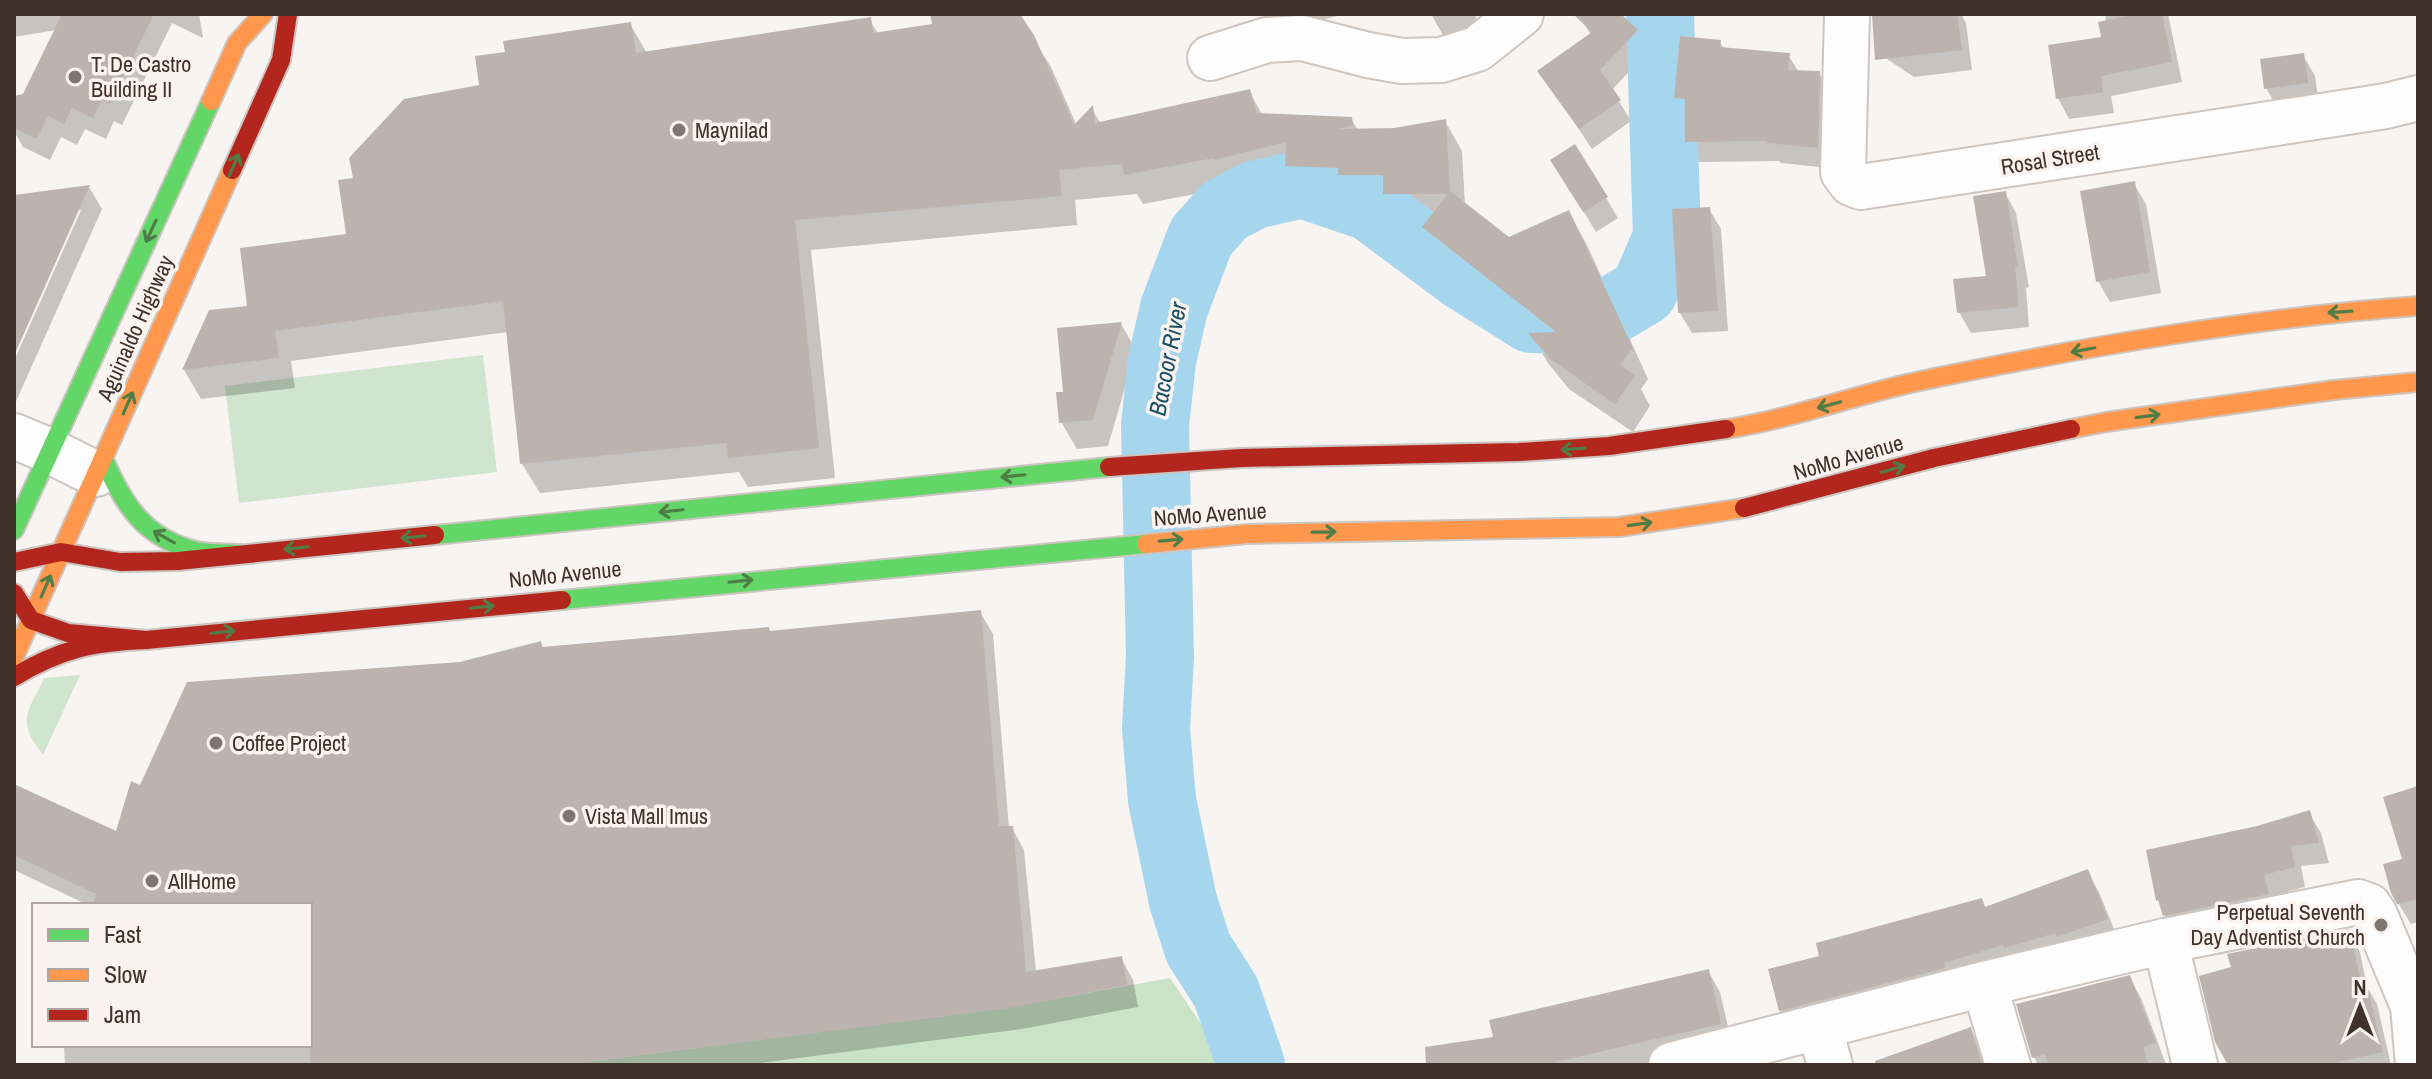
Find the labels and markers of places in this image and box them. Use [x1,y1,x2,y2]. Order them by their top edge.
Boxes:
place label: T. De Castro Building II [91,49,191,104]
marker: T. De Castro Building II [66,68,84,86]
place label: Maynilad [695,115,768,145]
marker: Maynilad [670,121,688,139]
place label: Coffee Project [232,728,346,758]
marker: Coffee Project [207,734,225,752]
place label: Vista Mall Imus [585,801,708,831]
marker: Vista Mall Imus [560,807,578,825]
place label: AllHome [167,866,236,896]
marker: AllHome [143,872,161,890]
place label: Perpetual Seventh Day Adventist Church [2191,897,2365,952]
marker: Perpetual Seventh Day Adventist Church [2372,916,2390,934]

